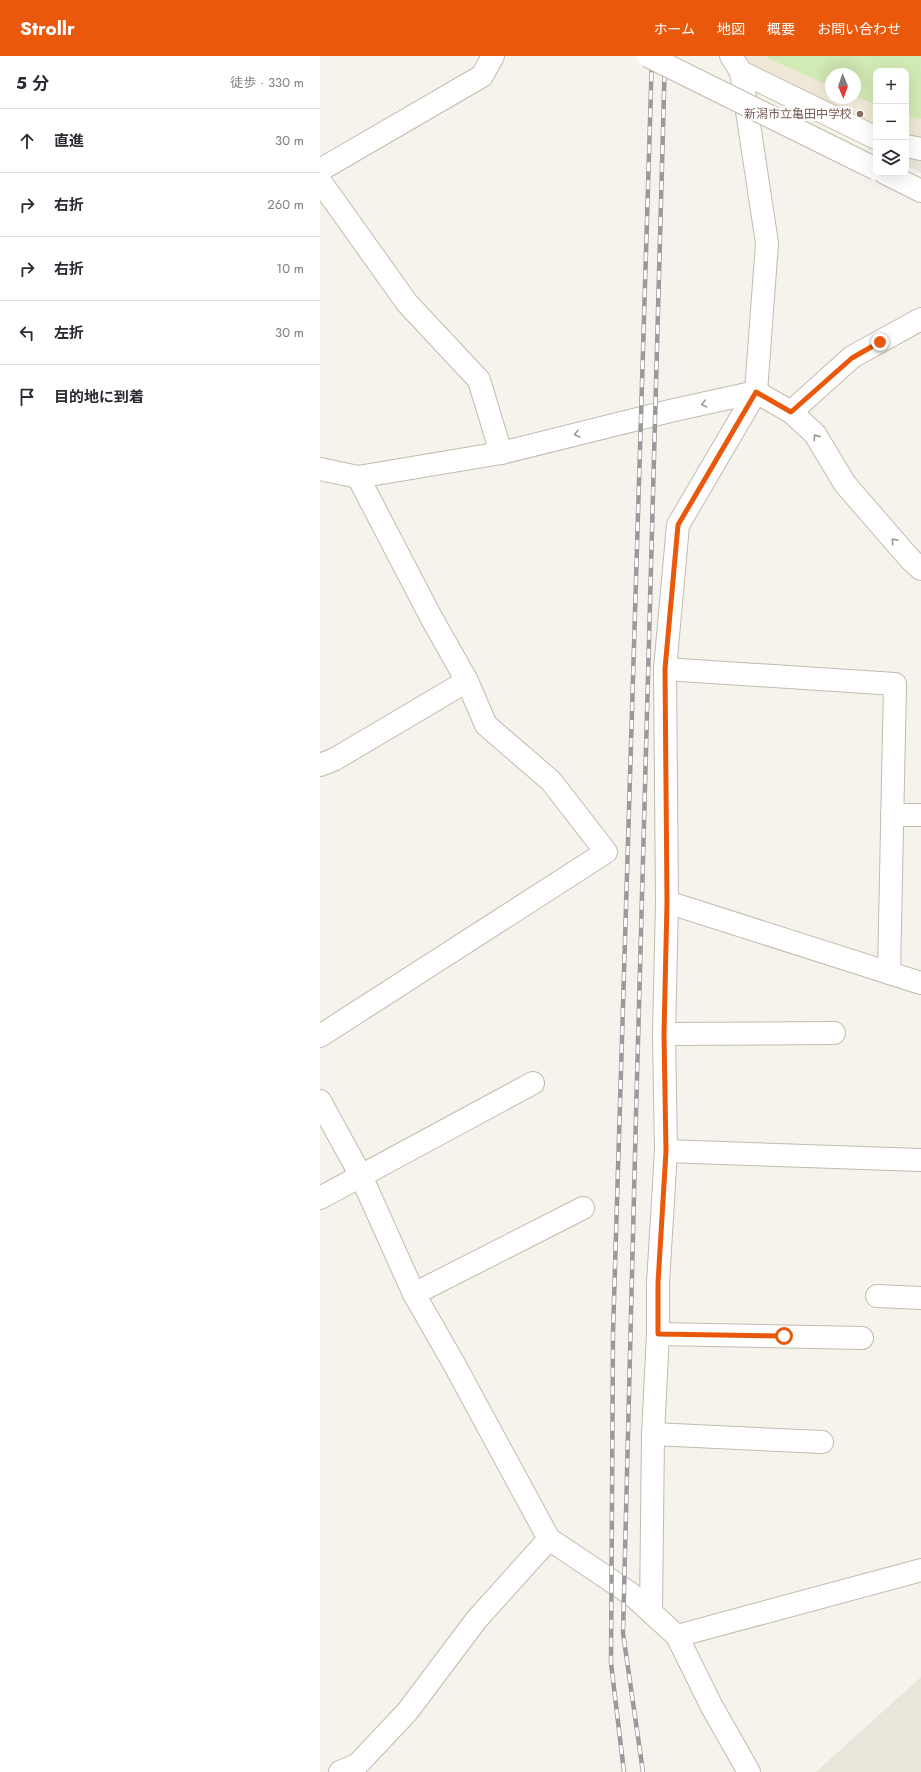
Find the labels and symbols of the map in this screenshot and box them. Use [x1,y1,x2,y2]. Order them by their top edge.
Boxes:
north arrow [825,68,861,104]
place label: 新潟市立亀田中学校 [744,105,852,123]
marker: 新潟市立亀田中学校 [855,109,865,119]
route end [871,333,889,351]
one-way arrow [700,399,707,407]
one-way arrow [574,429,580,437]
one-way arrow [814,435,821,442]
one-way arrow [892,538,899,546]
route start [775,1327,793,1345]

